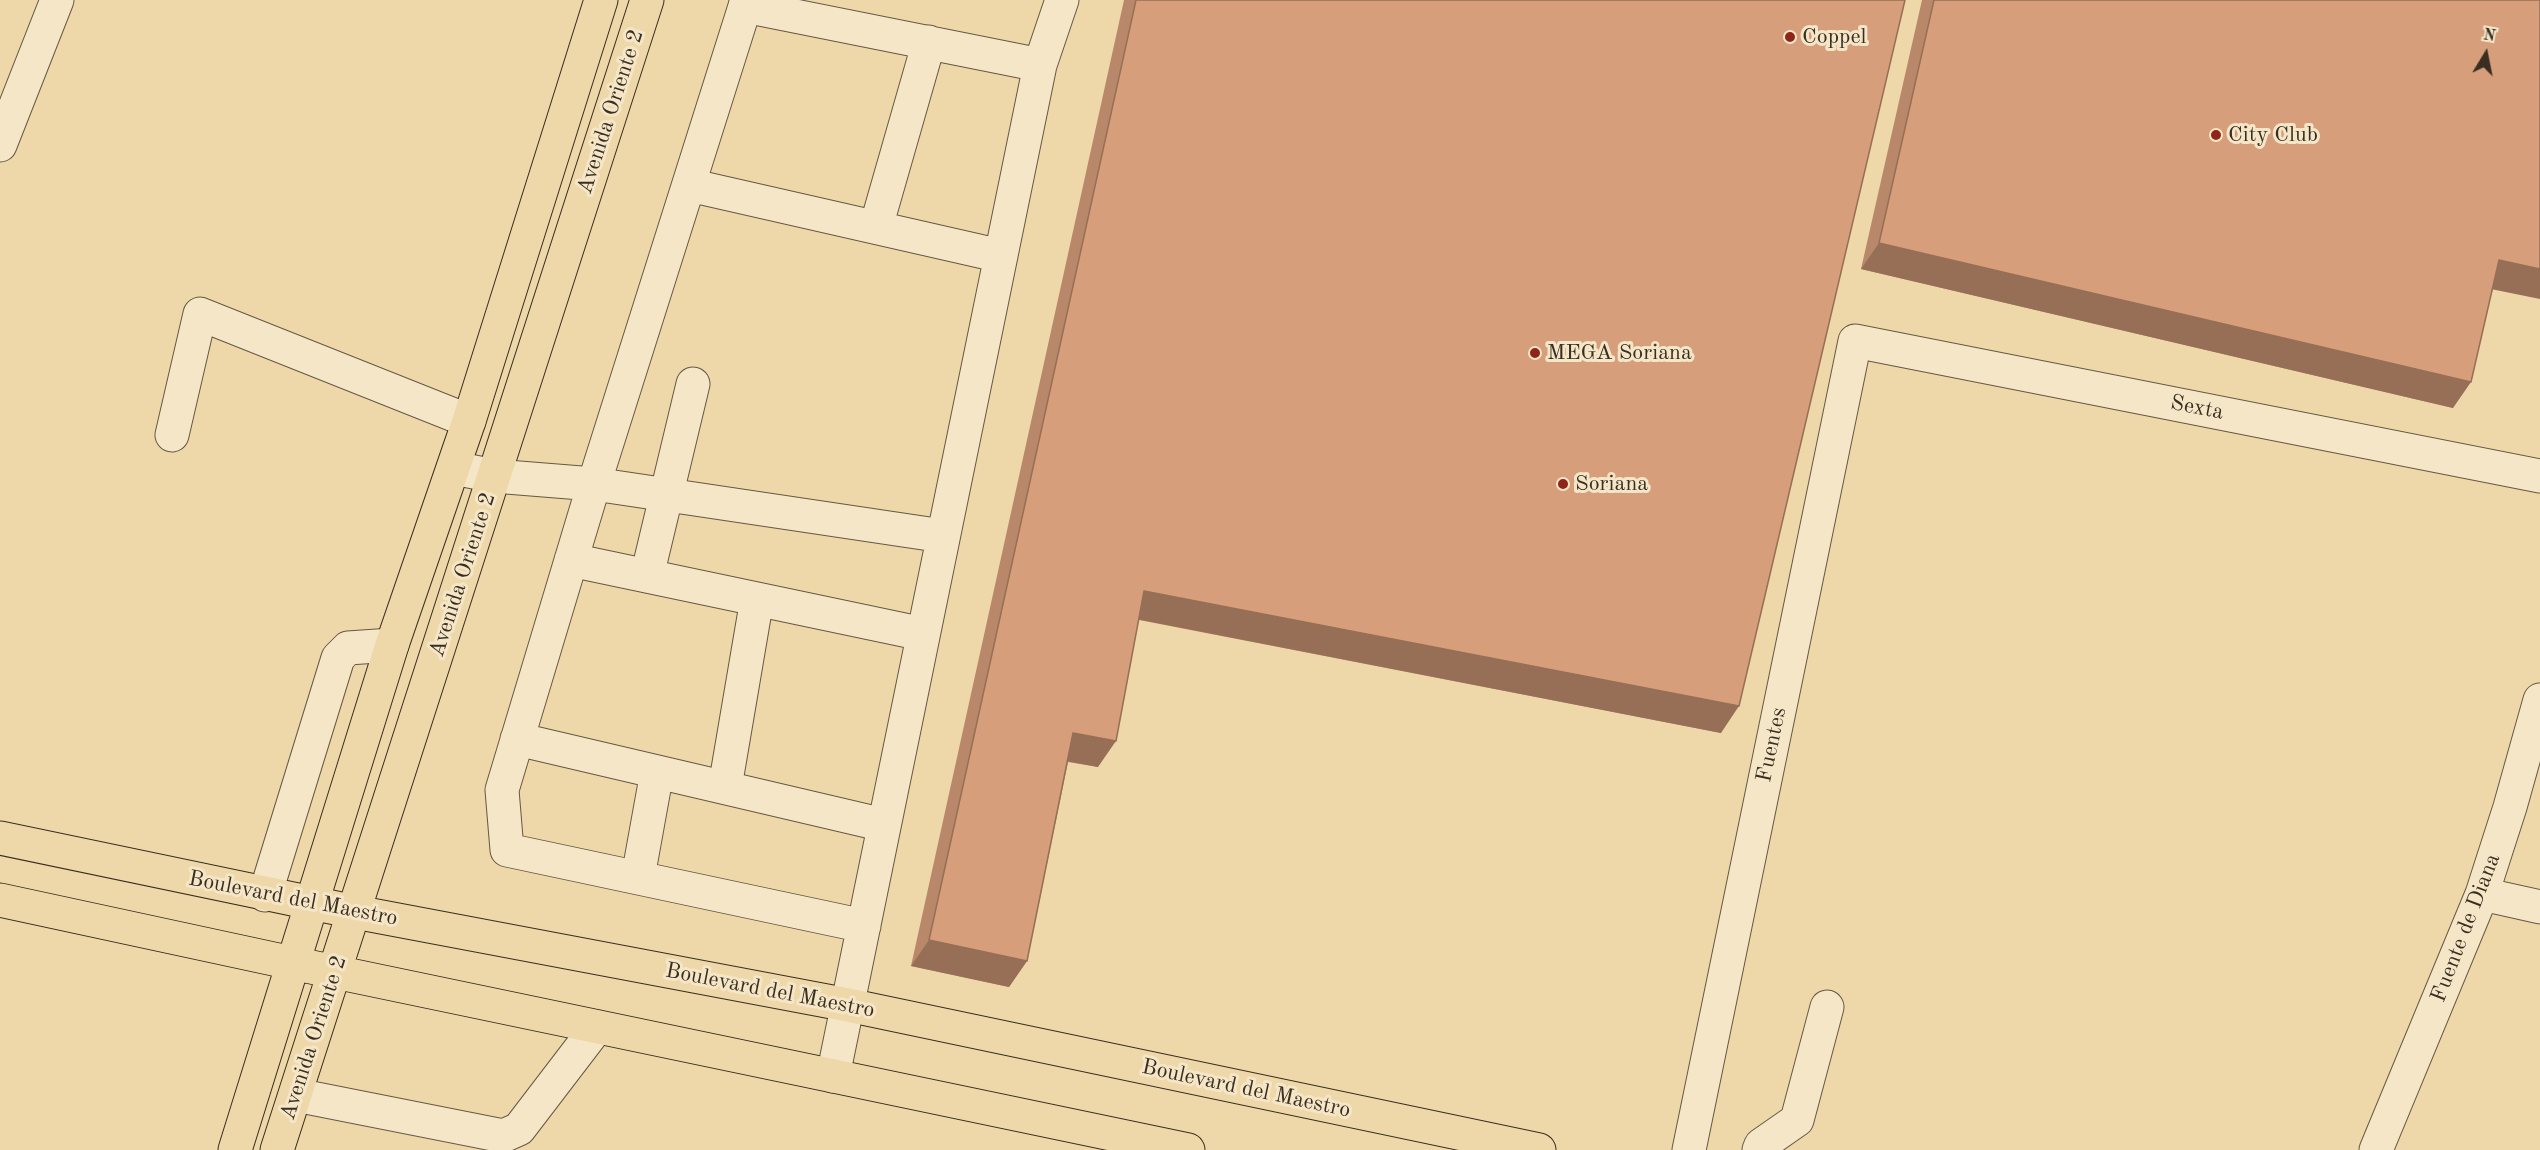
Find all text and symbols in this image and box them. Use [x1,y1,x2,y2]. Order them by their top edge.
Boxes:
place label: Coppel [1802,24,1867,50]
north arrow [2456,24,2516,84]
street label: Avenida Oriente 2 [572,26,650,198]
text: N [2482,27,2497,45]
marker: Coppel [1783,30,1797,44]
place label: City Club [2228,122,2318,148]
marker: City Club [2209,128,2223,142]
place label: MEGA Soriana [1547,340,1692,366]
marker: MEGA Soriana [1528,346,1542,360]
street label: Sexta [2168,390,2226,426]
place label: Soriana [1575,471,1648,497]
marker: Soriana [1556,477,1570,491]
street label: Avenida Oriente 2 [424,489,502,661]
street label: Fuentes [1751,705,1793,785]
street label: Fuente de Diana [2426,850,2506,1006]
street label: Boulevard del Maestro [186,866,400,932]
street label: Avenida Oriente 2 [275,952,353,1124]
street label: Boulevard del Maestro [663,958,877,1024]
street label: Boulevard del Maestro [1139,1054,1353,1124]

